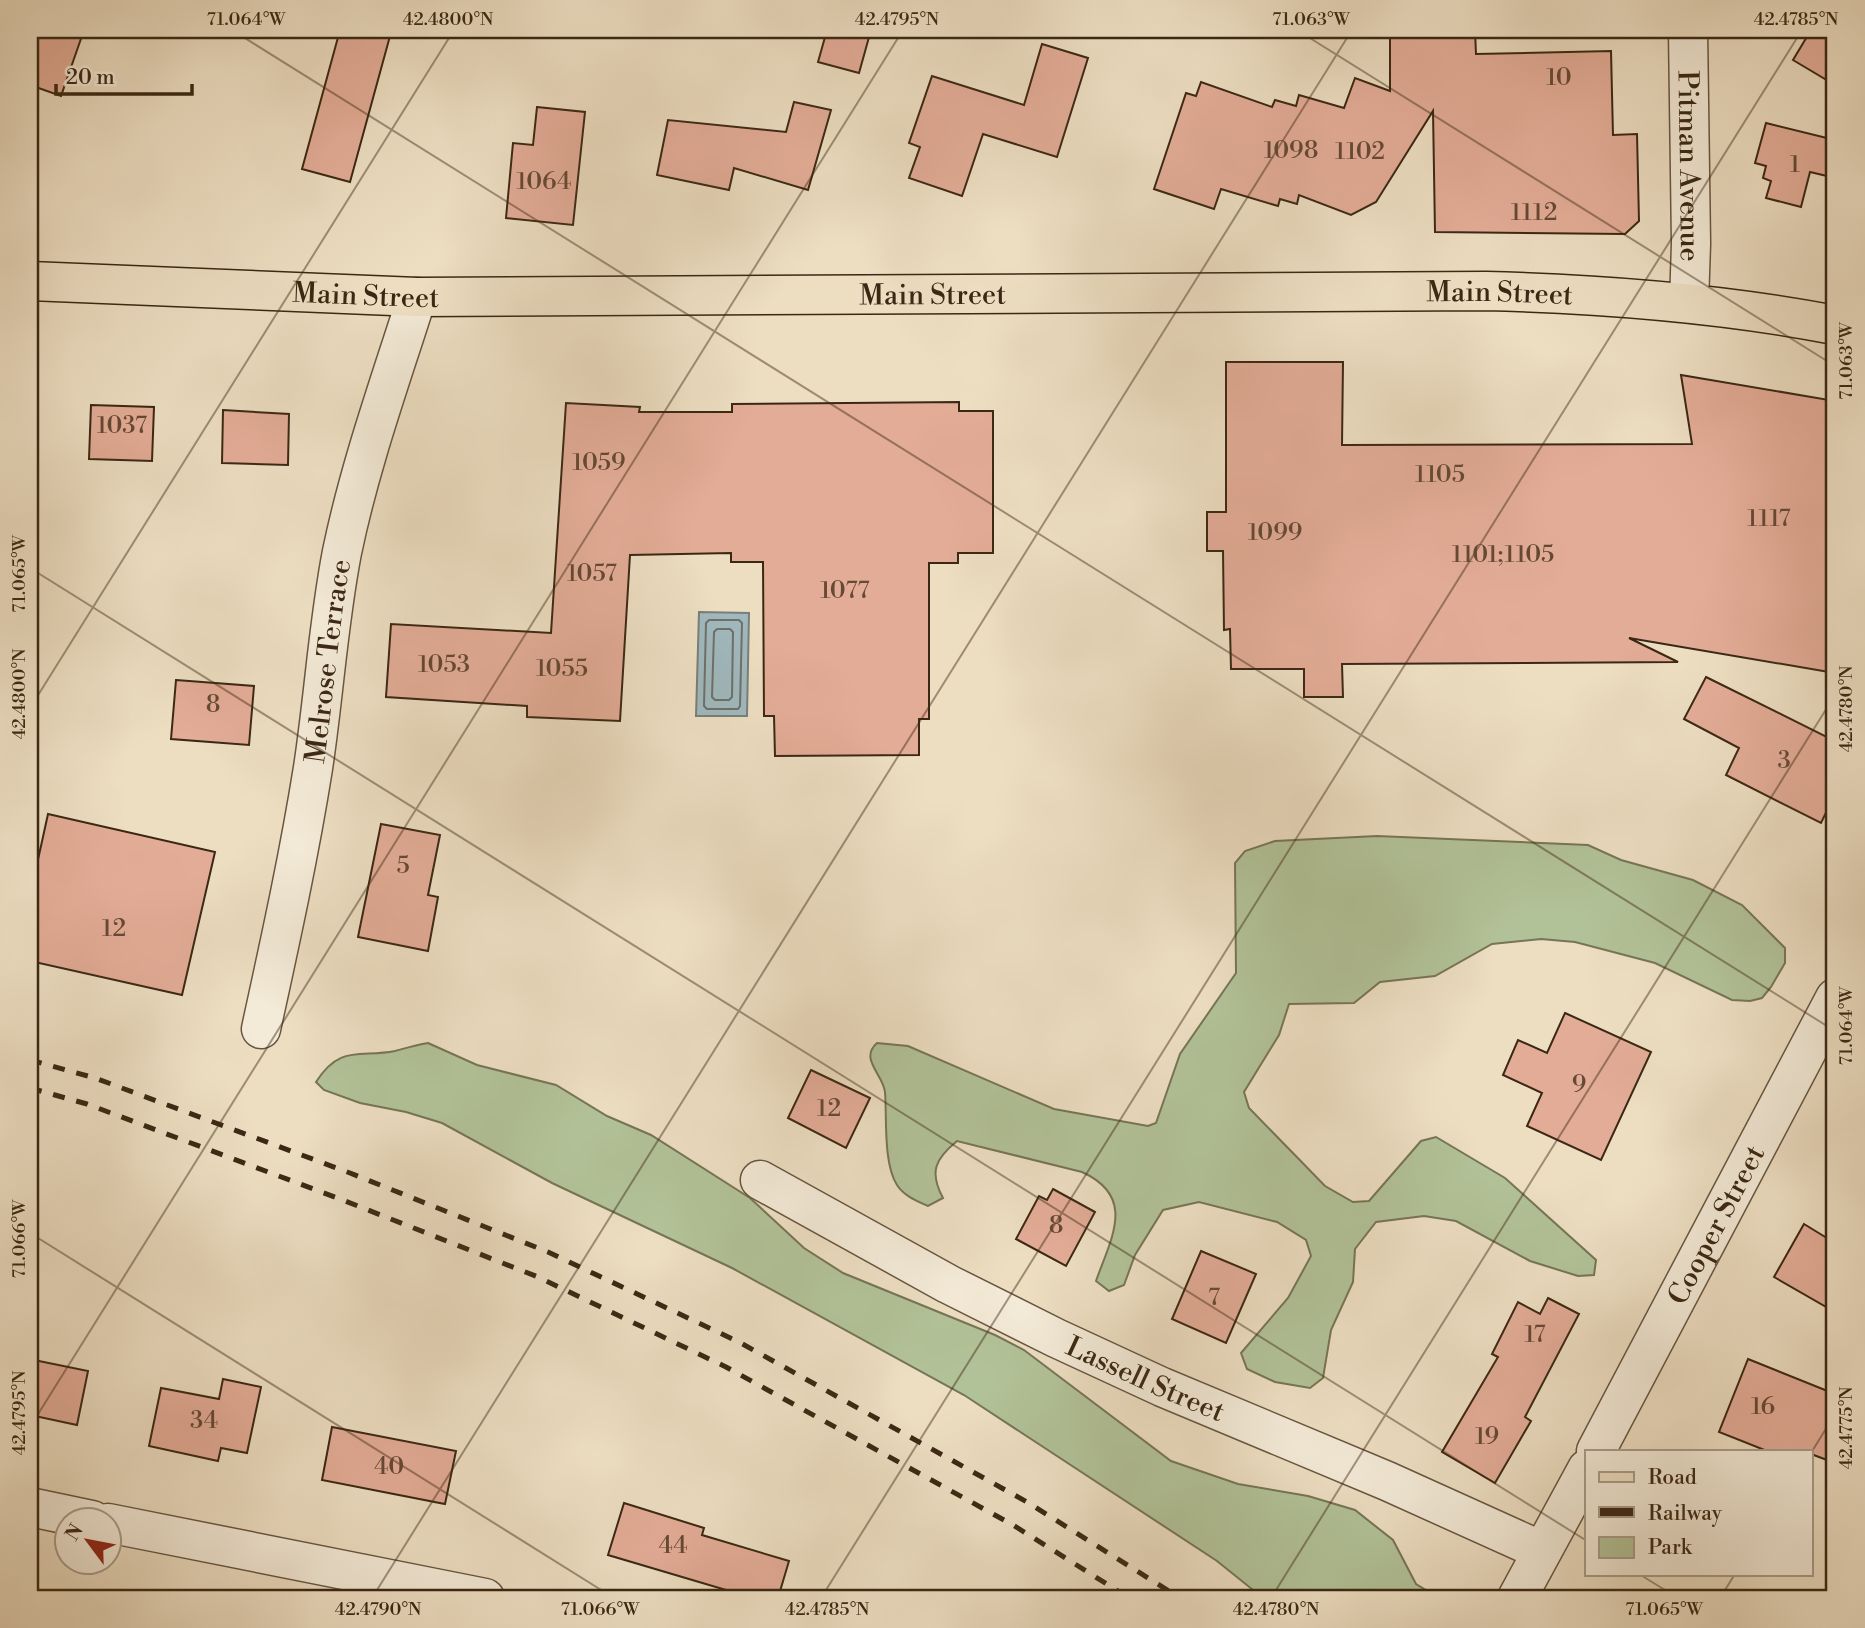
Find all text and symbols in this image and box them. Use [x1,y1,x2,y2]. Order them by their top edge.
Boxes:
text: 71.064°W [207,8,286,31]
text: 42.4800°N [403,8,494,31]
text: 42.4795°N [855,8,940,31]
text: 71.063°W [1272,8,1350,31]
text: 42.4785°N [1754,8,1839,31]
scale bar [56,52,192,96]
house number: 10 [1546,63,1572,93]
text: 20 m [66,65,115,91]
street label: Pitman Avenue [1670,70,1707,262]
house number: 1098 [1264,136,1318,166]
house number: 1102 [1335,137,1385,167]
house number: 1 [1790,150,1801,180]
house number: 1064 [517,167,571,197]
house number: 1112 [1511,198,1557,228]
street label: Main Street [1426,275,1574,313]
street label: Main Street [292,276,439,316]
street label: Main Street [859,278,1006,314]
text: 71.063°W [1835,322,1858,400]
house number: 1037 [97,411,147,441]
house number: 1059 [572,448,626,478]
house number: 1105 [1415,460,1465,490]
house number: 1117 [1747,504,1791,534]
house number: 1099 [1248,518,1302,548]
text: 71.065°W [8,535,31,613]
house number: 1101;1105 [1452,540,1554,570]
street label: Melrose Terrace [298,557,359,765]
house number: 1057 [567,559,617,589]
house number: 1077 [820,576,870,606]
text: 42.4800°N [8,648,31,739]
house number: 1053 [418,650,470,680]
house number: 1055 [536,654,588,684]
text: 42.4780°N [1835,665,1858,752]
house number: 8 [206,690,220,720]
house number: 3 [1777,746,1791,776]
house number: 5 [396,851,410,881]
house number: 12 [102,914,126,944]
text: 71.064°W [1835,986,1858,1065]
house number: 9 [1572,1070,1586,1100]
house number: 12 [817,1094,841,1124]
street label: Cooper Street [1660,1140,1773,1311]
text: 71.066°W [8,1199,31,1278]
house number: 8 [1049,1211,1063,1241]
house number: 7 [1208,1283,1220,1313]
house number: 17 [1524,1320,1546,1350]
street label: Lassell Street [1060,1329,1230,1430]
text: 42.4795°N [8,1370,31,1455]
text: 42.4775°N [1835,1386,1858,1469]
house number: 16 [1751,1392,1775,1422]
house number: 34 [190,1406,218,1436]
house number: 19 [1475,1422,1499,1452]
legend [1585,1450,1812,1576]
house number: 40 [374,1452,404,1482]
text: Road [1648,1465,1697,1491]
text: Railway [1648,1501,1723,1527]
north arrow [52,1506,122,1576]
text: N [60,1520,89,1545]
house number: 44 [658,1531,688,1561]
text: Park [1648,1535,1693,1561]
text: 42.4790°N [335,1598,422,1621]
text: 71.066°W [561,1598,640,1621]
text: 42.4785°N [785,1598,870,1621]
text: 42.4780°N [1233,1598,1320,1621]
text: 71.065°W [1625,1598,1703,1621]

